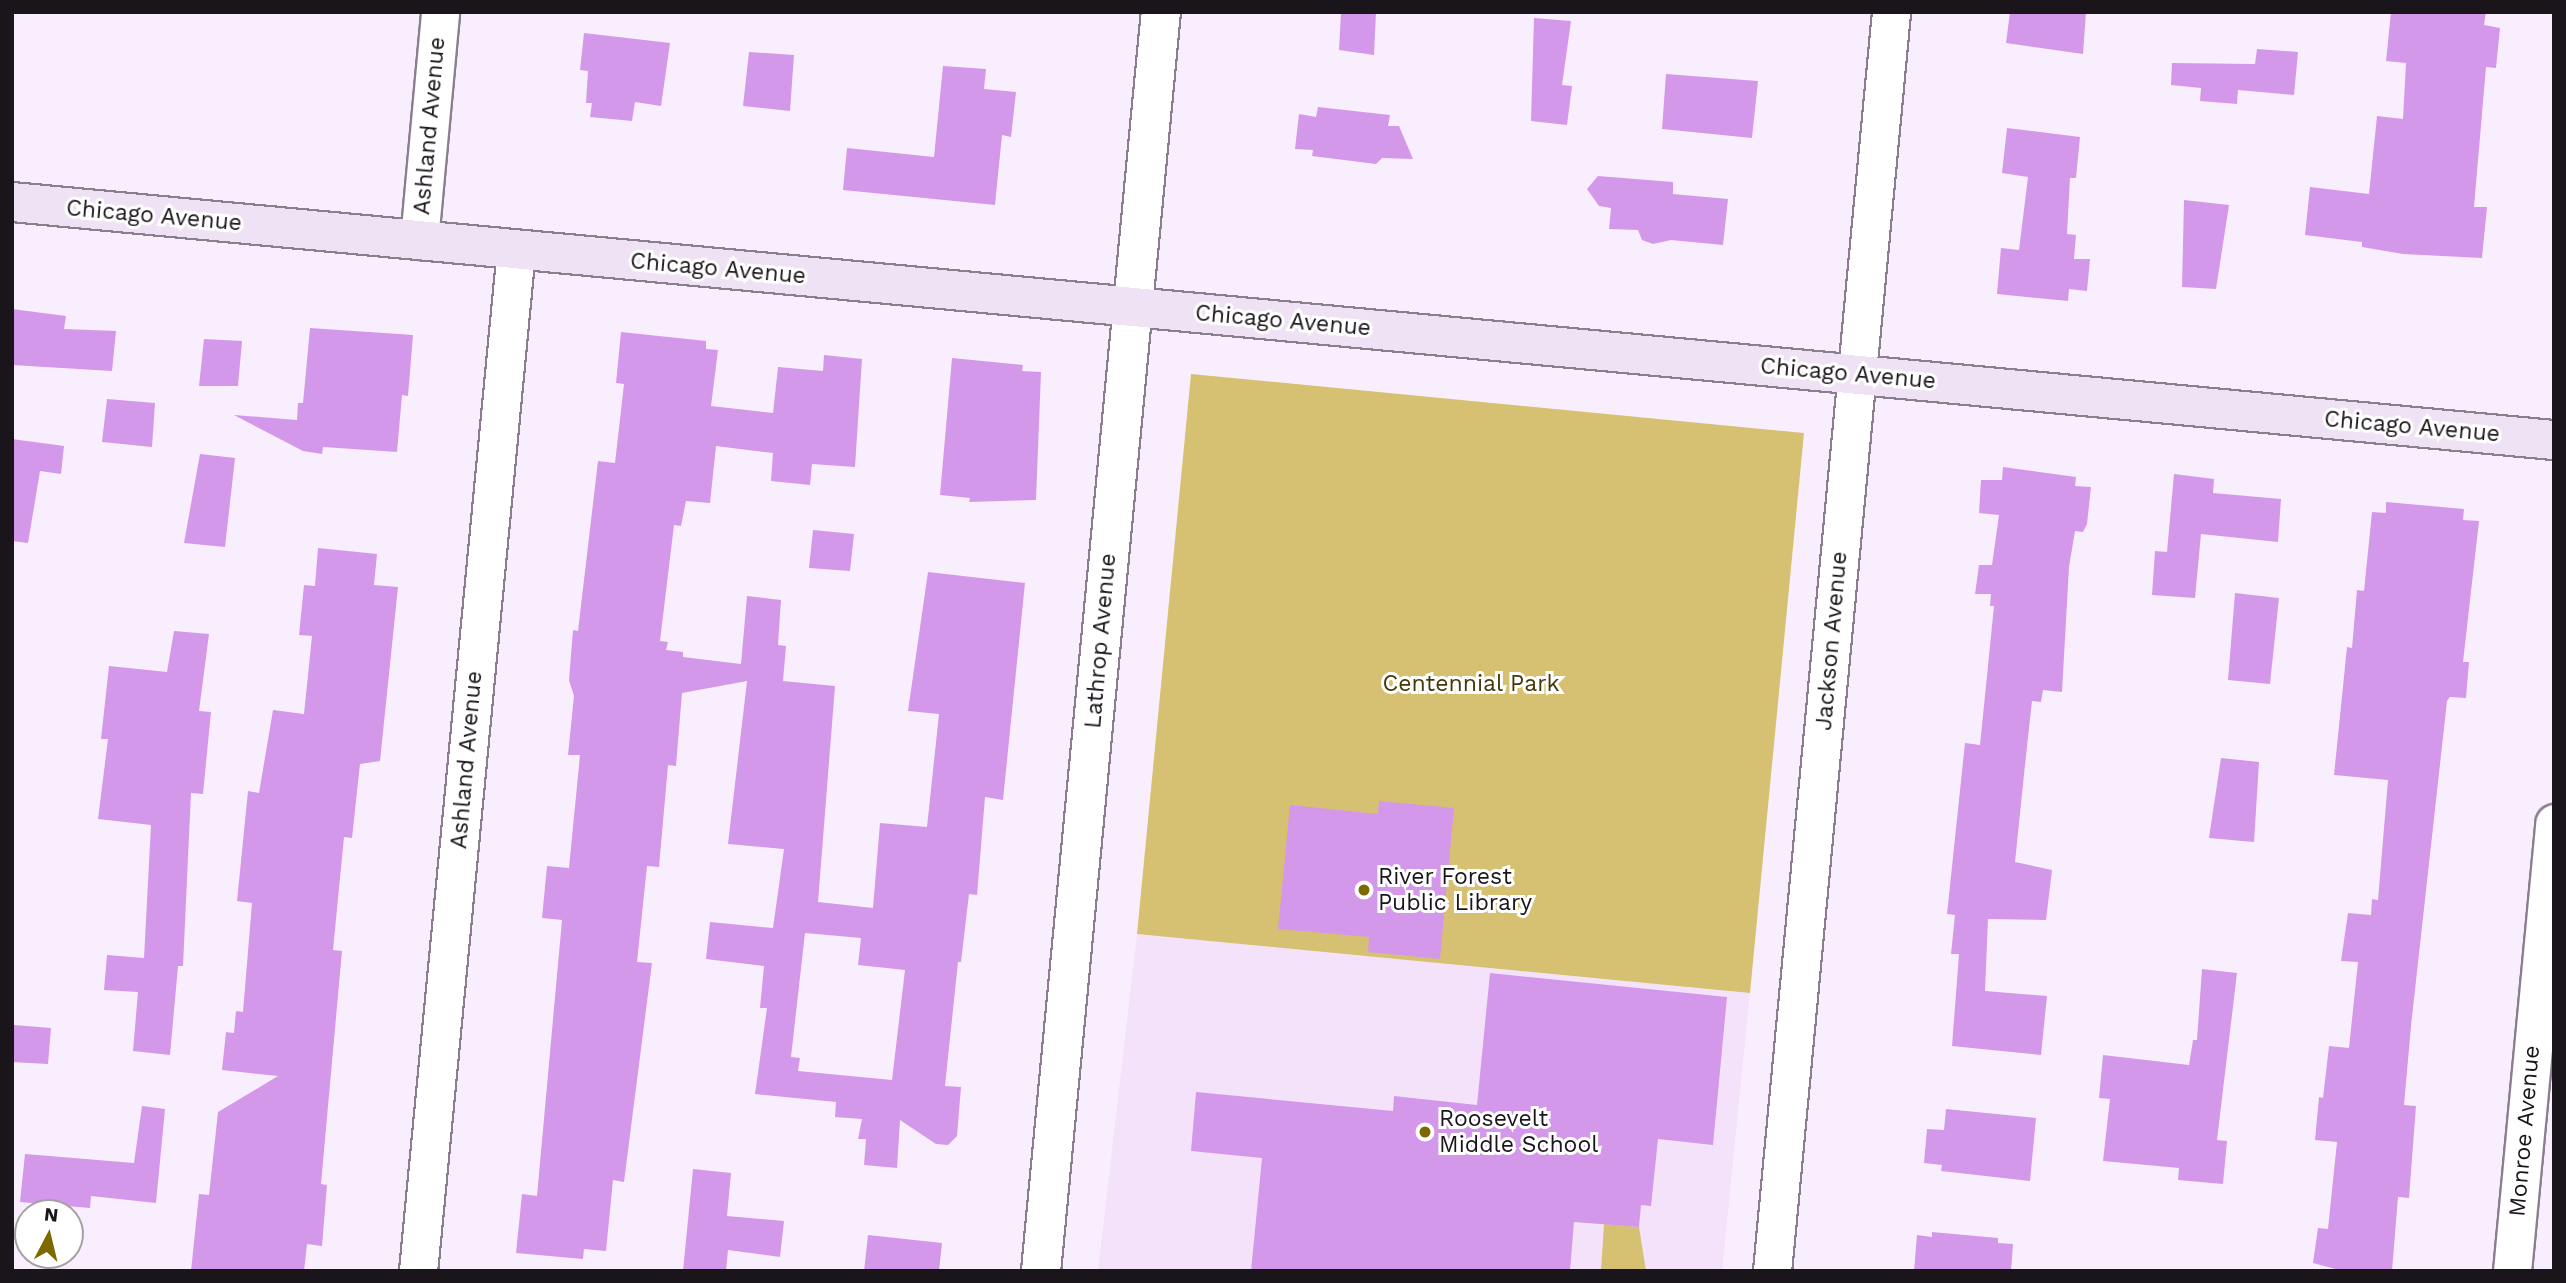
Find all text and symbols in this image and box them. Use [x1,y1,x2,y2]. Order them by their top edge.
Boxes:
street label: Ashland Avenue [408,35,452,217]
street label: Chicago Avenue [65,195,243,237]
street label: Chicago Avenue [629,248,807,290]
street label: Chicago Avenue [1194,300,1372,342]
street label: Chicago Avenue [1759,353,1937,395]
street label: Chicago Avenue [2323,406,2501,448]
street label: Jackson Avenue [1810,550,1854,732]
street label: Lathrop Avenue [1080,552,1122,730]
street label: Ashland Avenue [445,669,489,851]
park label: Centennial Park [1382,670,1560,698]
place label: River Forest Public Library [1378,863,1532,917]
marker: River Forest Public Library [1356,882,1372,898]
street label: Monroe Avenue [2504,1044,2546,1218]
place label: Roosevelt Middle School [1439,1105,1598,1159]
marker: Roosevelt Middle School [1417,1124,1433,1140]
north arrow [14,1199,84,1269]
text: N [43,1202,60,1227]

